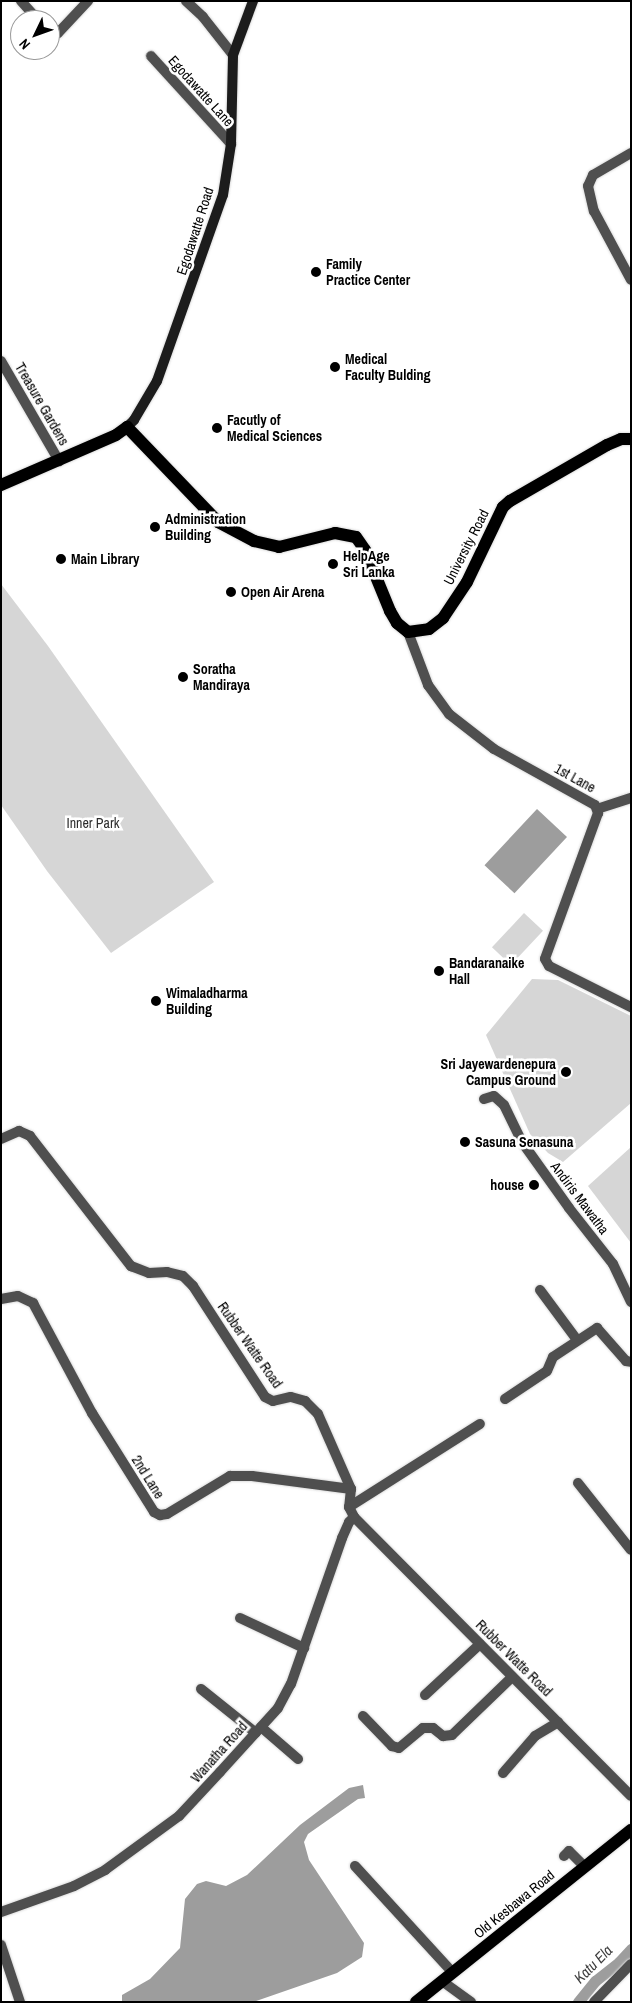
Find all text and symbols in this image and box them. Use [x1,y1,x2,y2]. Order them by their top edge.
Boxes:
north arrow [10,10,60,60]
text: N [15,35,34,53]
street label: Egodawatte Lane [165,52,237,130]
street label: Egodawatte Road [173,185,217,277]
place label: Family Practice Center [326,256,410,288]
marker: Family Practice Center [310,266,322,278]
place label: Medical Faculty Bulding [345,351,431,384]
street label: Treasure Gardens [12,360,72,448]
marker: Medical Faculty Bulding [329,361,341,373]
place label: Facutly of Medical Sciences [227,412,322,444]
marker: Facutly of Medical Sciences [211,422,223,434]
street label: University Road [440,507,492,587]
place label: Administration Building [165,511,246,544]
marker: Administration Building [149,521,161,533]
place label: HelpAge Sri Lanka [343,548,395,580]
place label: Main Library [71,551,139,567]
marker: Main Library [55,553,67,565]
marker: HelpAge Sri Lanka [327,558,339,570]
place label: Open Air Arena [241,584,325,600]
marker: Open Air Arena [225,586,237,598]
place label: Soratha Mandiraya [193,661,250,694]
marker: Soratha Mandiraya [177,671,189,683]
street label: 1st Lane [552,760,598,796]
park label: Inner Park [67,815,119,831]
place label: Bandaranaike Hall [449,955,524,988]
marker: Bandaranaike Hall [433,965,445,977]
place label: Wimaladharma Building [166,985,248,1018]
marker: Wimaladharma Building [150,995,162,1007]
place label: Sri Jayewardenepura Campus Ground [441,1056,556,1088]
marker: Sri Jayewardenepura Campus Ground [560,1066,572,1078]
place label: Sasuna Senasuna [475,1134,573,1150]
marker: Sasuna Senasuna [459,1136,471,1148]
street label: Andiris Mawatha [547,1159,613,1237]
place label: house [490,1177,524,1193]
marker: house [528,1179,540,1191]
street label: Rubber Watte Road [214,1299,286,1391]
street label: 2nd Lane [128,1452,168,1502]
street label: Rubber Watte Road [472,1616,556,1700]
street label: Wanatha Road [187,1718,251,1786]
street label: Old Kesbawa Road [470,1866,558,1942]
water label: Katu Ela [570,1941,616,1987]

